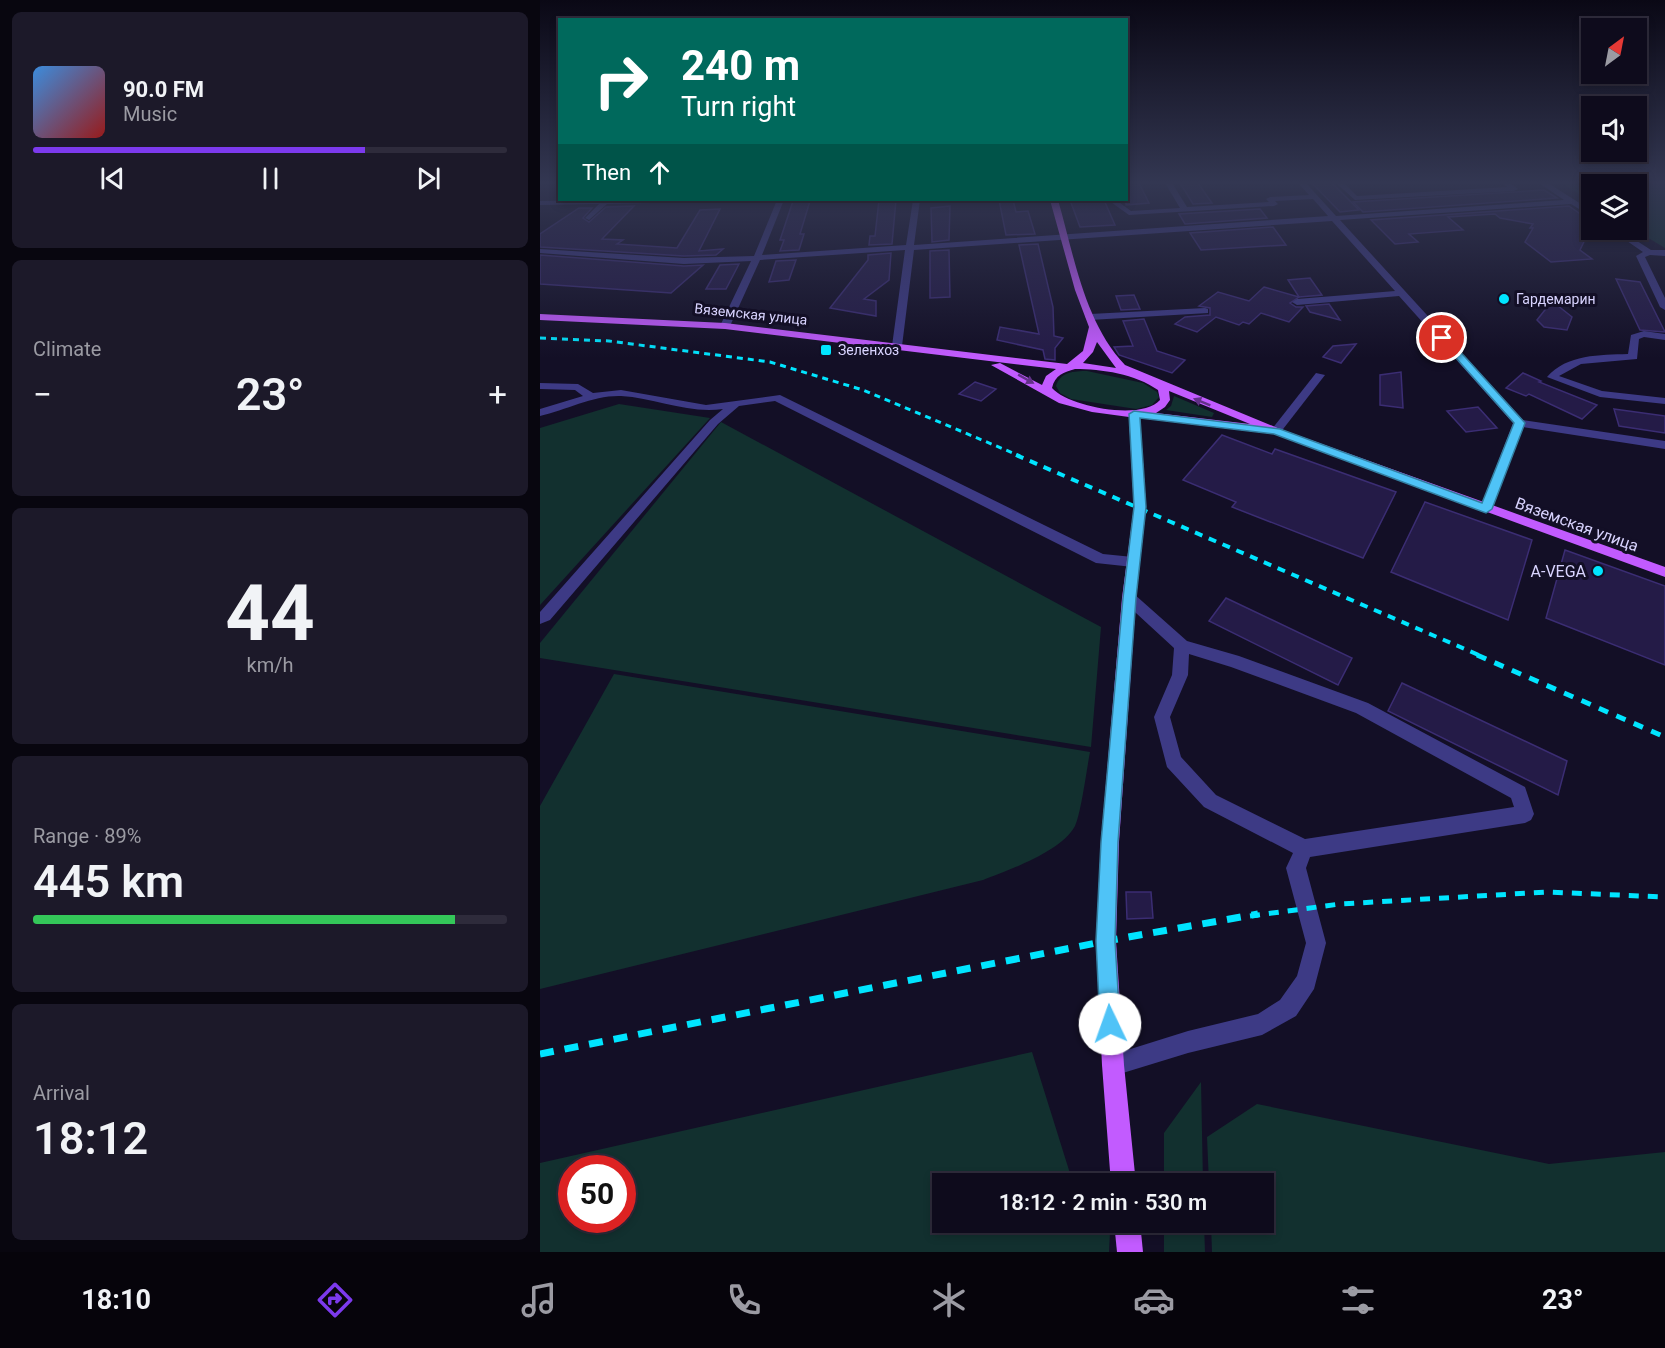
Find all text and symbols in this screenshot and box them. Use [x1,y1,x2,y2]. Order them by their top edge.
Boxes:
north arrow [1581,18,1647,84]
map controls [1581,18,1647,240]
text: 240 m [681,41,800,90]
icon: right [582,42,660,120]
text: 90.0 FM [123,77,204,102]
text: Turn right [681,91,796,123]
button: sound [1581,96,1647,162]
text: Music [123,102,177,126]
icon: ahead [643,156,676,189]
text: Then [582,160,631,185]
icon: previous [96,162,129,195]
icon: pause [254,162,287,195]
icon: next [412,162,445,195]
button: layers [1581,174,1647,240]
place label: Гардемарин [1516,291,1596,307]
marker: Гардемарин [1497,292,1511,306]
street label: Вяземская улица [694,300,808,328]
pin [1416,312,1467,363]
icon: arrive [1425,321,1458,354]
text: Climate [33,337,101,361]
place label: Зеленхоз [838,342,899,358]
marker: Зеленхоз [819,343,833,357]
text: 23° [236,368,304,421]
one-way arrow [1018,374,1035,384]
text: − [33,375,52,414]
text: + [488,375,507,414]
one-way arrow [1193,397,1211,407]
street label: Вяземская улица [1513,493,1641,556]
place label: A-VEGA [1531,562,1587,581]
marker: A-VEGA [1591,564,1605,578]
text: 44 [225,568,315,659]
text: km/h [247,653,293,677]
text: Range · 89% [33,824,141,848]
text: 445 km [33,855,184,908]
position arrow [1078,992,1142,1056]
text: Arrival [33,1081,90,1105]
text: 18:12 [33,1112,148,1165]
speed limit sign: 50 [558,1155,636,1233]
text: 18:12 · 2 min · 530 m [999,1190,1207,1215]
icon: directions [314,1279,356,1321]
icon: music [518,1279,560,1321]
icon: phone [723,1279,765,1321]
icon: climate [928,1279,970,1321]
icon: car [1133,1279,1175,1321]
icon: filters [1337,1279,1379,1321]
text: 18:10 [81,1284,151,1316]
text: 23° [1542,1284,1584,1316]

